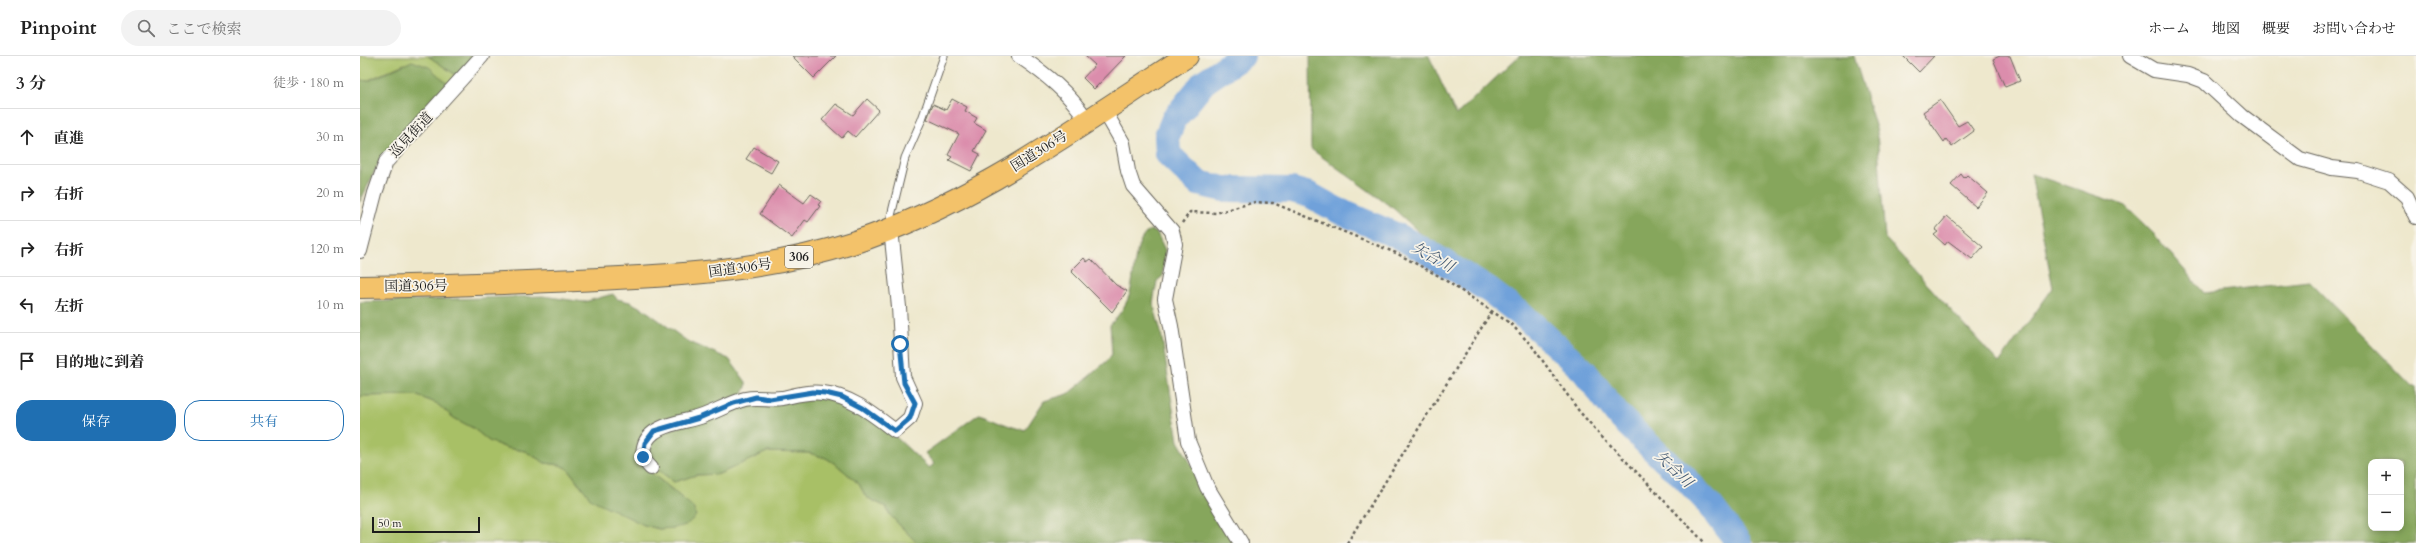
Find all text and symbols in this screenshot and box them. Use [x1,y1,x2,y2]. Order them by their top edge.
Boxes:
search box [121,10,401,46]
text: Pinpoint [20,15,97,41]
icon: search [135,17,157,39]
text: ここで検索 [167,19,242,39]
text: ホーム [2148,19,2190,38]
text: 地図 [2212,19,2240,38]
text: 概要 [2262,19,2290,38]
text: お問い合わせ [2312,19,2396,38]
text: 3 分 [16,72,46,95]
text: 徒歩 · 180 m [273,74,344,92]
street label: 巡見街道 [385,108,437,162]
icon: ahead [16,126,38,148]
street label: 国道306号 [1007,126,1071,176]
text: 直進 [54,128,84,148]
text: 30 m [316,128,344,146]
icon: right [16,182,38,204]
text: 右折 [54,184,84,204]
text: 20 m [316,184,344,202]
water label: 矢合川 [1408,237,1459,278]
icon: right [16,238,38,260]
text: 右折 [54,240,84,260]
text: 120 m [310,240,344,258]
road number: 306 [785,246,813,268]
street label: 国道306号 [707,254,773,282]
street label: 国道306号 [384,276,448,296]
icon: left [16,294,38,316]
text: 左折 [54,296,84,316]
text: 10 m [316,296,344,314]
route start [891,335,909,353]
icon: arrive [16,350,38,372]
text: 目的地に到着 [54,352,144,372]
button: 保存 [16,400,176,441]
button: 共有 [184,400,344,441]
water label: 矢合川 [1651,446,1699,493]
route end [634,448,652,466]
map controls [2368,459,2404,531]
button: + [2368,459,2404,495]
button: − [2368,495,2404,531]
scale bar [372,515,480,534]
text: 50 m [378,516,402,531]

